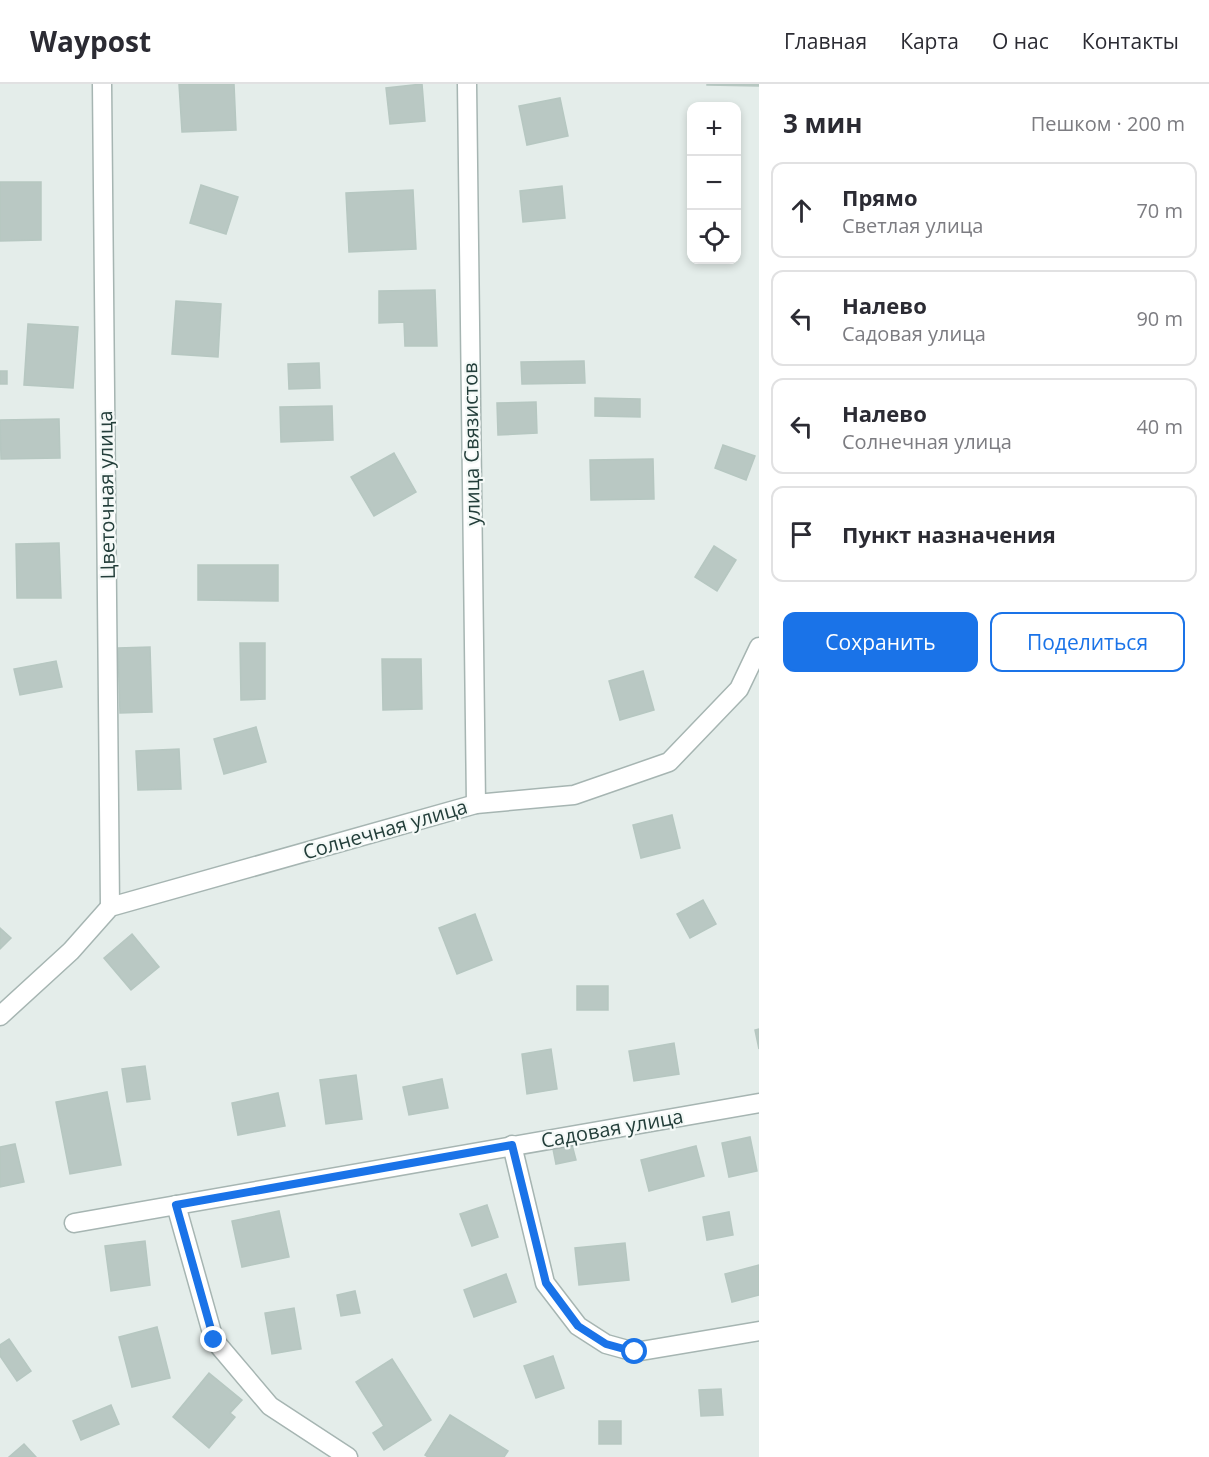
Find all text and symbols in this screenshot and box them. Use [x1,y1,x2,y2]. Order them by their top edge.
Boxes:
text: Waypost [30,22,151,60]
text: Главная [784,27,867,55]
text: Карта [900,27,959,55]
text: О нас [992,27,1049,55]
text: Контакты [1082,27,1179,55]
map controls [687,102,741,264]
button: + [687,102,741,156]
text: 3 мин [783,105,863,141]
text: Пешком · 200 m [1031,110,1185,137]
button: − [687,156,741,210]
text: Прямо [842,182,918,212]
icon: ahead [785,194,818,227]
text: 70 m [1136,197,1183,224]
button: locate [687,210,741,264]
text: Светлая улица [842,212,983,239]
text: Налево [842,290,927,320]
icon: left [785,302,818,335]
text: 90 m [1136,305,1183,332]
text: Садовая улица [842,320,986,347]
street label: улица Связистов [456,362,486,526]
text: Налево [842,398,927,428]
street label: Цветочная улица [91,410,121,580]
icon: left [785,410,818,443]
text: 40 m [1136,413,1183,440]
text: Солнечная улица [842,428,1012,455]
icon: arrive [785,518,818,551]
text: Пункт назначения [842,519,1056,549]
button: Сохранить [783,612,978,672]
button: Поделиться [990,612,1185,672]
street label: Солнечная улица [300,793,470,865]
street label: Садовая улица [539,1102,685,1154]
route end [200,1326,226,1352]
route start [621,1338,647,1364]

